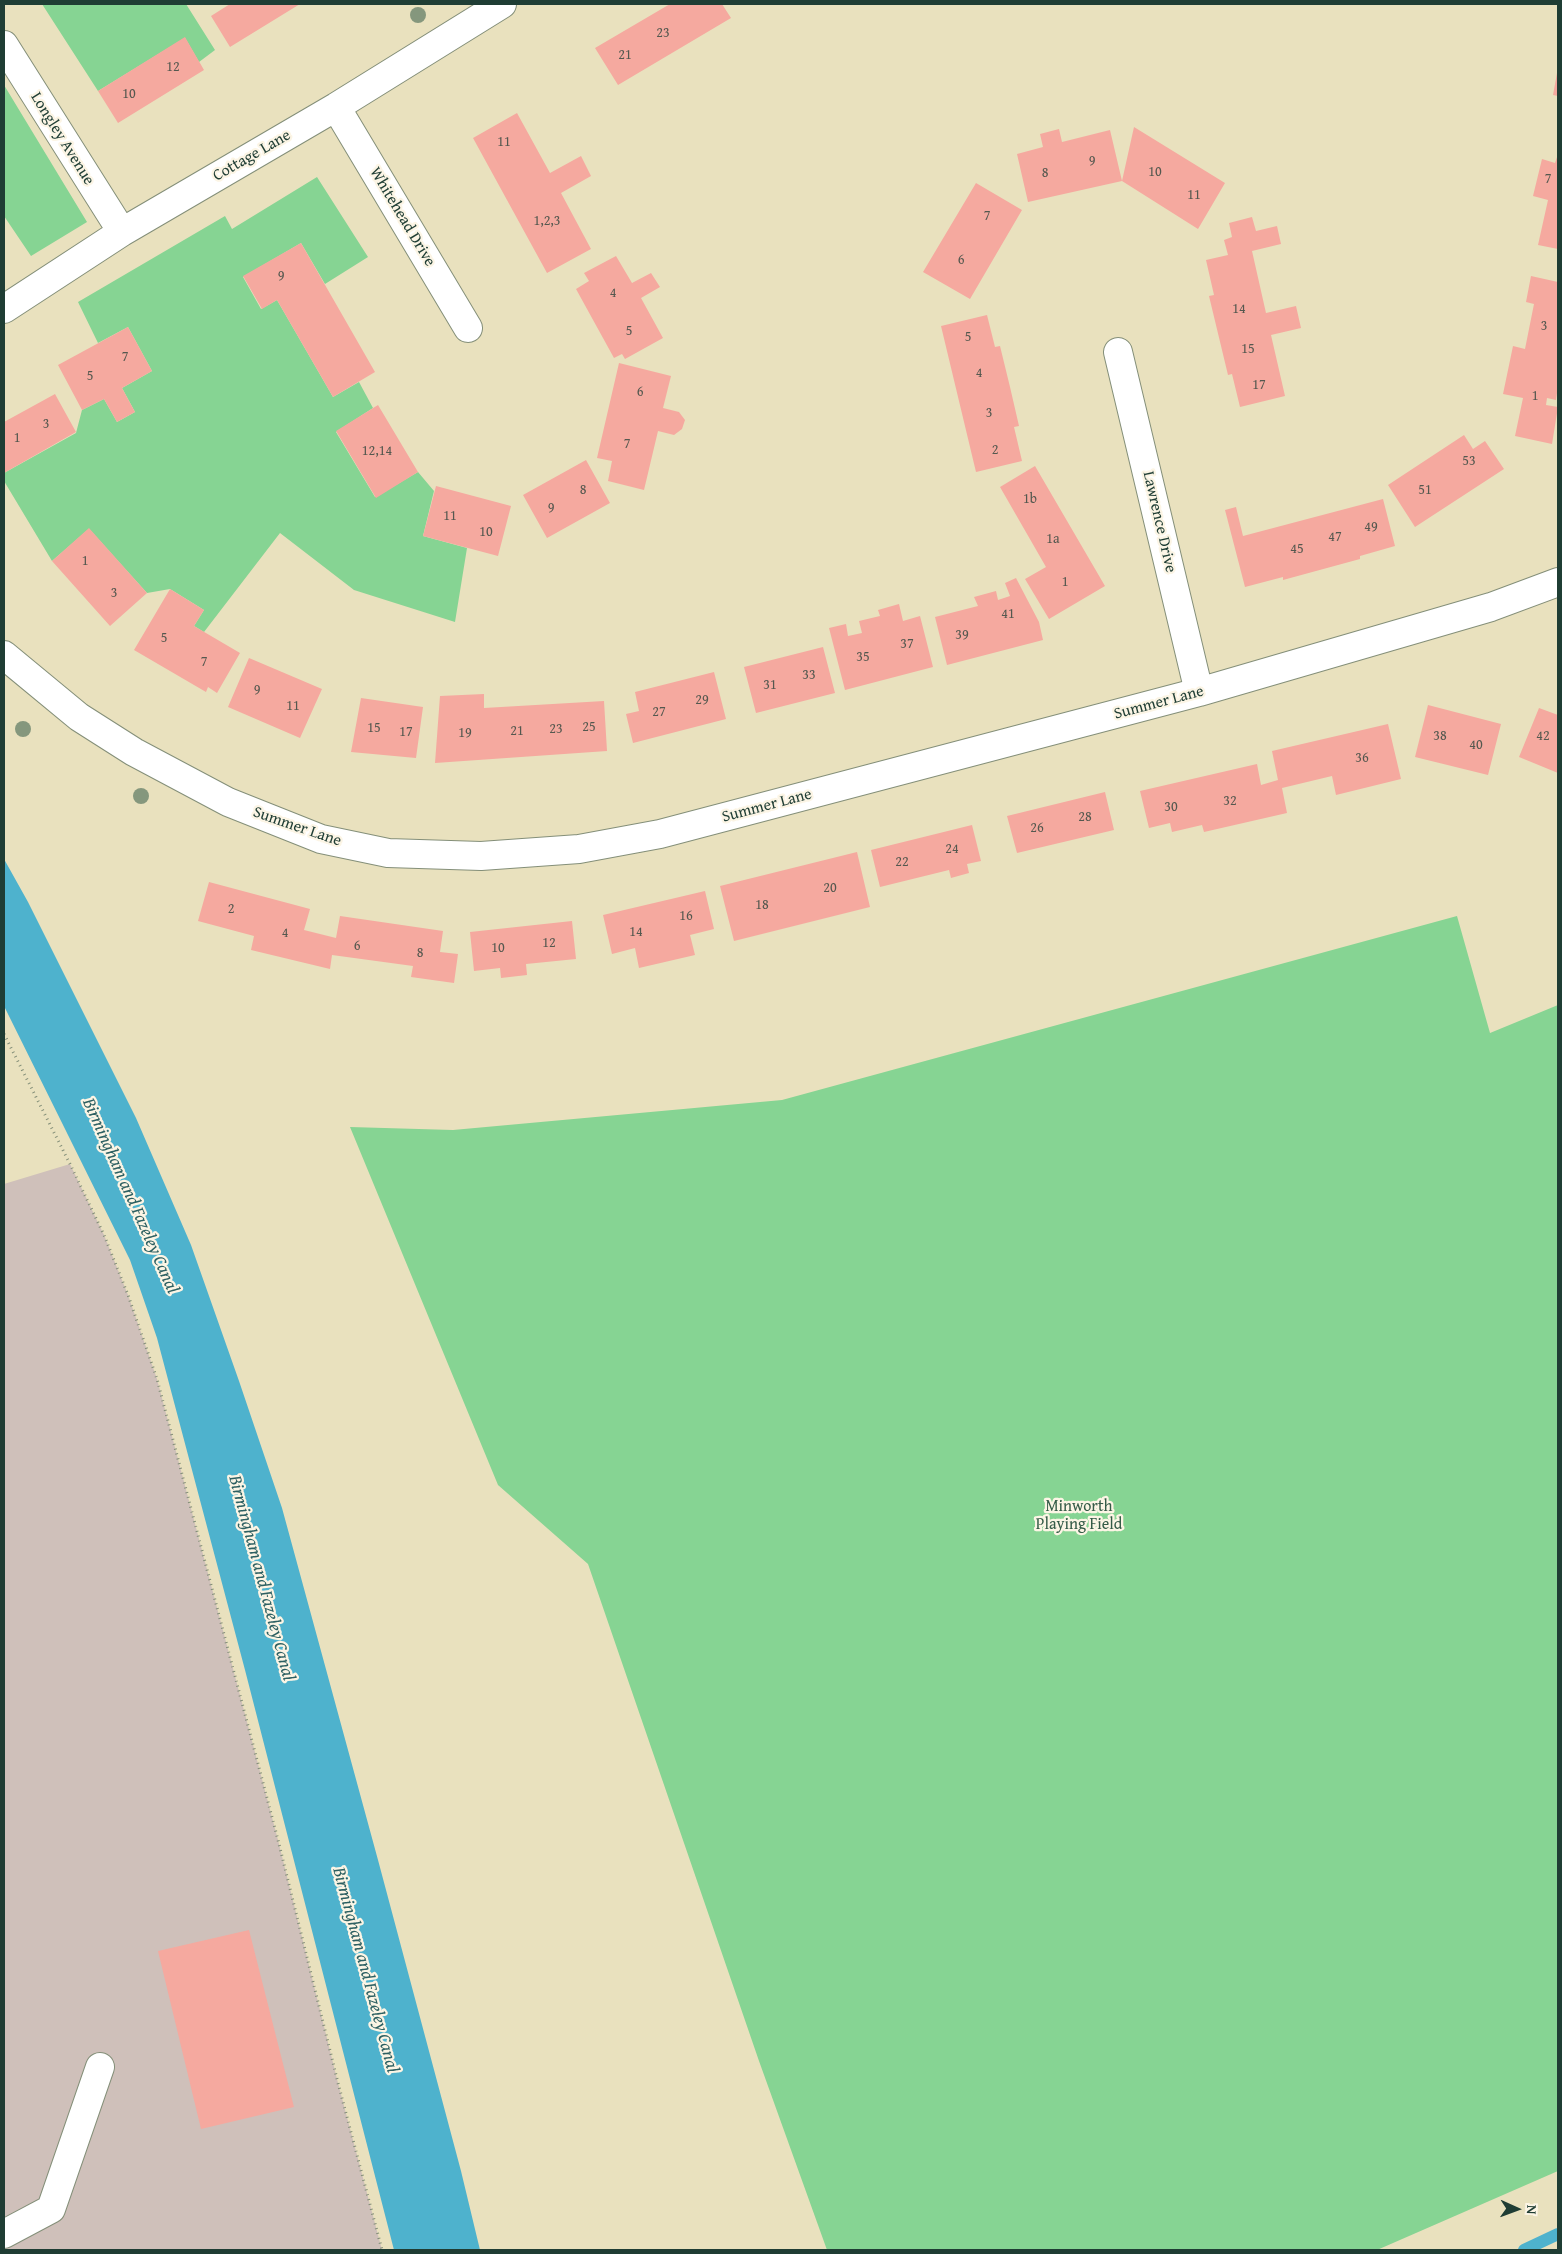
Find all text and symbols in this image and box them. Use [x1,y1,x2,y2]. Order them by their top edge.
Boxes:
house number: 23 [656,25,670,41]
house number: 21 [618,47,632,63]
house number: 12 [166,59,180,75]
house number: 10 [122,86,136,102]
street label: Longley Avenue [26,89,98,189]
street label: Cottage Lane [210,126,294,186]
house number: 11 [497,134,511,150]
house number: 9 [1089,153,1095,169]
street label: Whitehead Drive [365,164,439,270]
house number: 10 [1148,164,1162,180]
house number: 8 [1042,165,1048,181]
house number: 7 [1545,171,1551,187]
house number: 11 [1187,187,1201,203]
house number: 7 [984,208,990,224]
house number: 1,2,3 [533,213,561,229]
house number: 6 [958,252,964,268]
house number: 9 [278,268,284,284]
house number: 4 [610,285,616,301]
house number: 14 [1232,301,1246,317]
house number: 3 [1541,318,1547,334]
house number: 5 [626,323,632,339]
house number: 5 [965,329,971,345]
house number: 15 [1241,341,1255,357]
house number: 7 [122,349,128,365]
house number: 4 [976,365,982,381]
house number: 5 [87,368,93,384]
house number: 17 [1252,377,1266,393]
house number: 6 [637,384,643,400]
house number: 1 [1532,388,1538,404]
house number: 3 [986,405,992,421]
house number: 3 [43,416,49,432]
house number: 1 [14,430,20,446]
house number: 7 [624,436,630,452]
house number: 2 [992,442,998,458]
house number: 12,14 [362,443,392,459]
house number: 53 [1462,453,1476,469]
street label: Lawrence Drive [1138,469,1180,575]
house number: 8 [580,482,586,498]
house number: 51 [1418,482,1432,498]
house number: 1b [1023,491,1037,507]
house number: 9 [548,500,554,516]
house number: 11 [443,508,457,524]
house number: 49 [1364,519,1378,535]
house number: 10 [479,524,493,540]
house number: 47 [1328,529,1342,545]
house number: 1a [1046,531,1060,547]
house number: 45 [1290,541,1304,557]
house number: 1 [82,553,88,569]
house number: 1 [1062,574,1068,590]
house number: 3 [111,585,117,601]
house number: 41 [1001,606,1015,622]
house number: 39 [955,627,969,643]
house number: 5 [161,630,167,646]
house number: 37 [900,636,914,652]
house number: 35 [856,649,870,665]
house number: 7 [201,654,207,670]
house number: 33 [802,667,816,683]
house number: 31 [763,677,777,693]
house number: 9 [254,682,260,698]
street label: Summer Lane [1112,682,1206,724]
house number: 29 [695,692,709,708]
house number: 11 [286,698,300,714]
house number: 27 [652,704,666,720]
house number: 25 [582,719,596,735]
house number: 15 [367,720,381,736]
house number: 23 [549,721,563,737]
house number: 21 [510,723,524,739]
house number: 17 [399,724,413,740]
house number: 19 [458,725,472,741]
house number: 38 [1433,728,1447,744]
house number: 42 [1536,728,1550,744]
house number: 40 [1469,737,1483,753]
house number: 36 [1355,750,1369,766]
street label: Summer Lane [720,785,814,827]
house number: 32 [1223,793,1237,809]
house number: 30 [1164,799,1178,815]
street label: Summer Lane [250,803,344,851]
house number: 28 [1078,809,1092,825]
house number: 26 [1030,820,1044,836]
house number: 24 [945,841,959,857]
house number: 22 [895,854,909,870]
house number: 20 [823,880,837,896]
house number: 18 [755,897,769,913]
house number: 2 [228,901,234,917]
house number: 16 [679,908,693,924]
house number: 14 [629,924,643,940]
house number: 4 [282,925,288,941]
house number: 12 [542,935,556,951]
house number: 6 [354,938,360,954]
house number: 10 [491,940,505,956]
house number: 8 [417,945,423,961]
water label: Birmingham and Fazeley Canal [77,1095,183,1297]
water label: Birmingham and Fazeley Canal [223,1473,299,1683]
park label: Minworth Playing Field [1036,1497,1122,1535]
water label: Birmingham and Fazeley Canal [327,1865,403,2075]
north arrow [1492,2184,1542,2234]
text: N [1522,2204,1542,2215]

